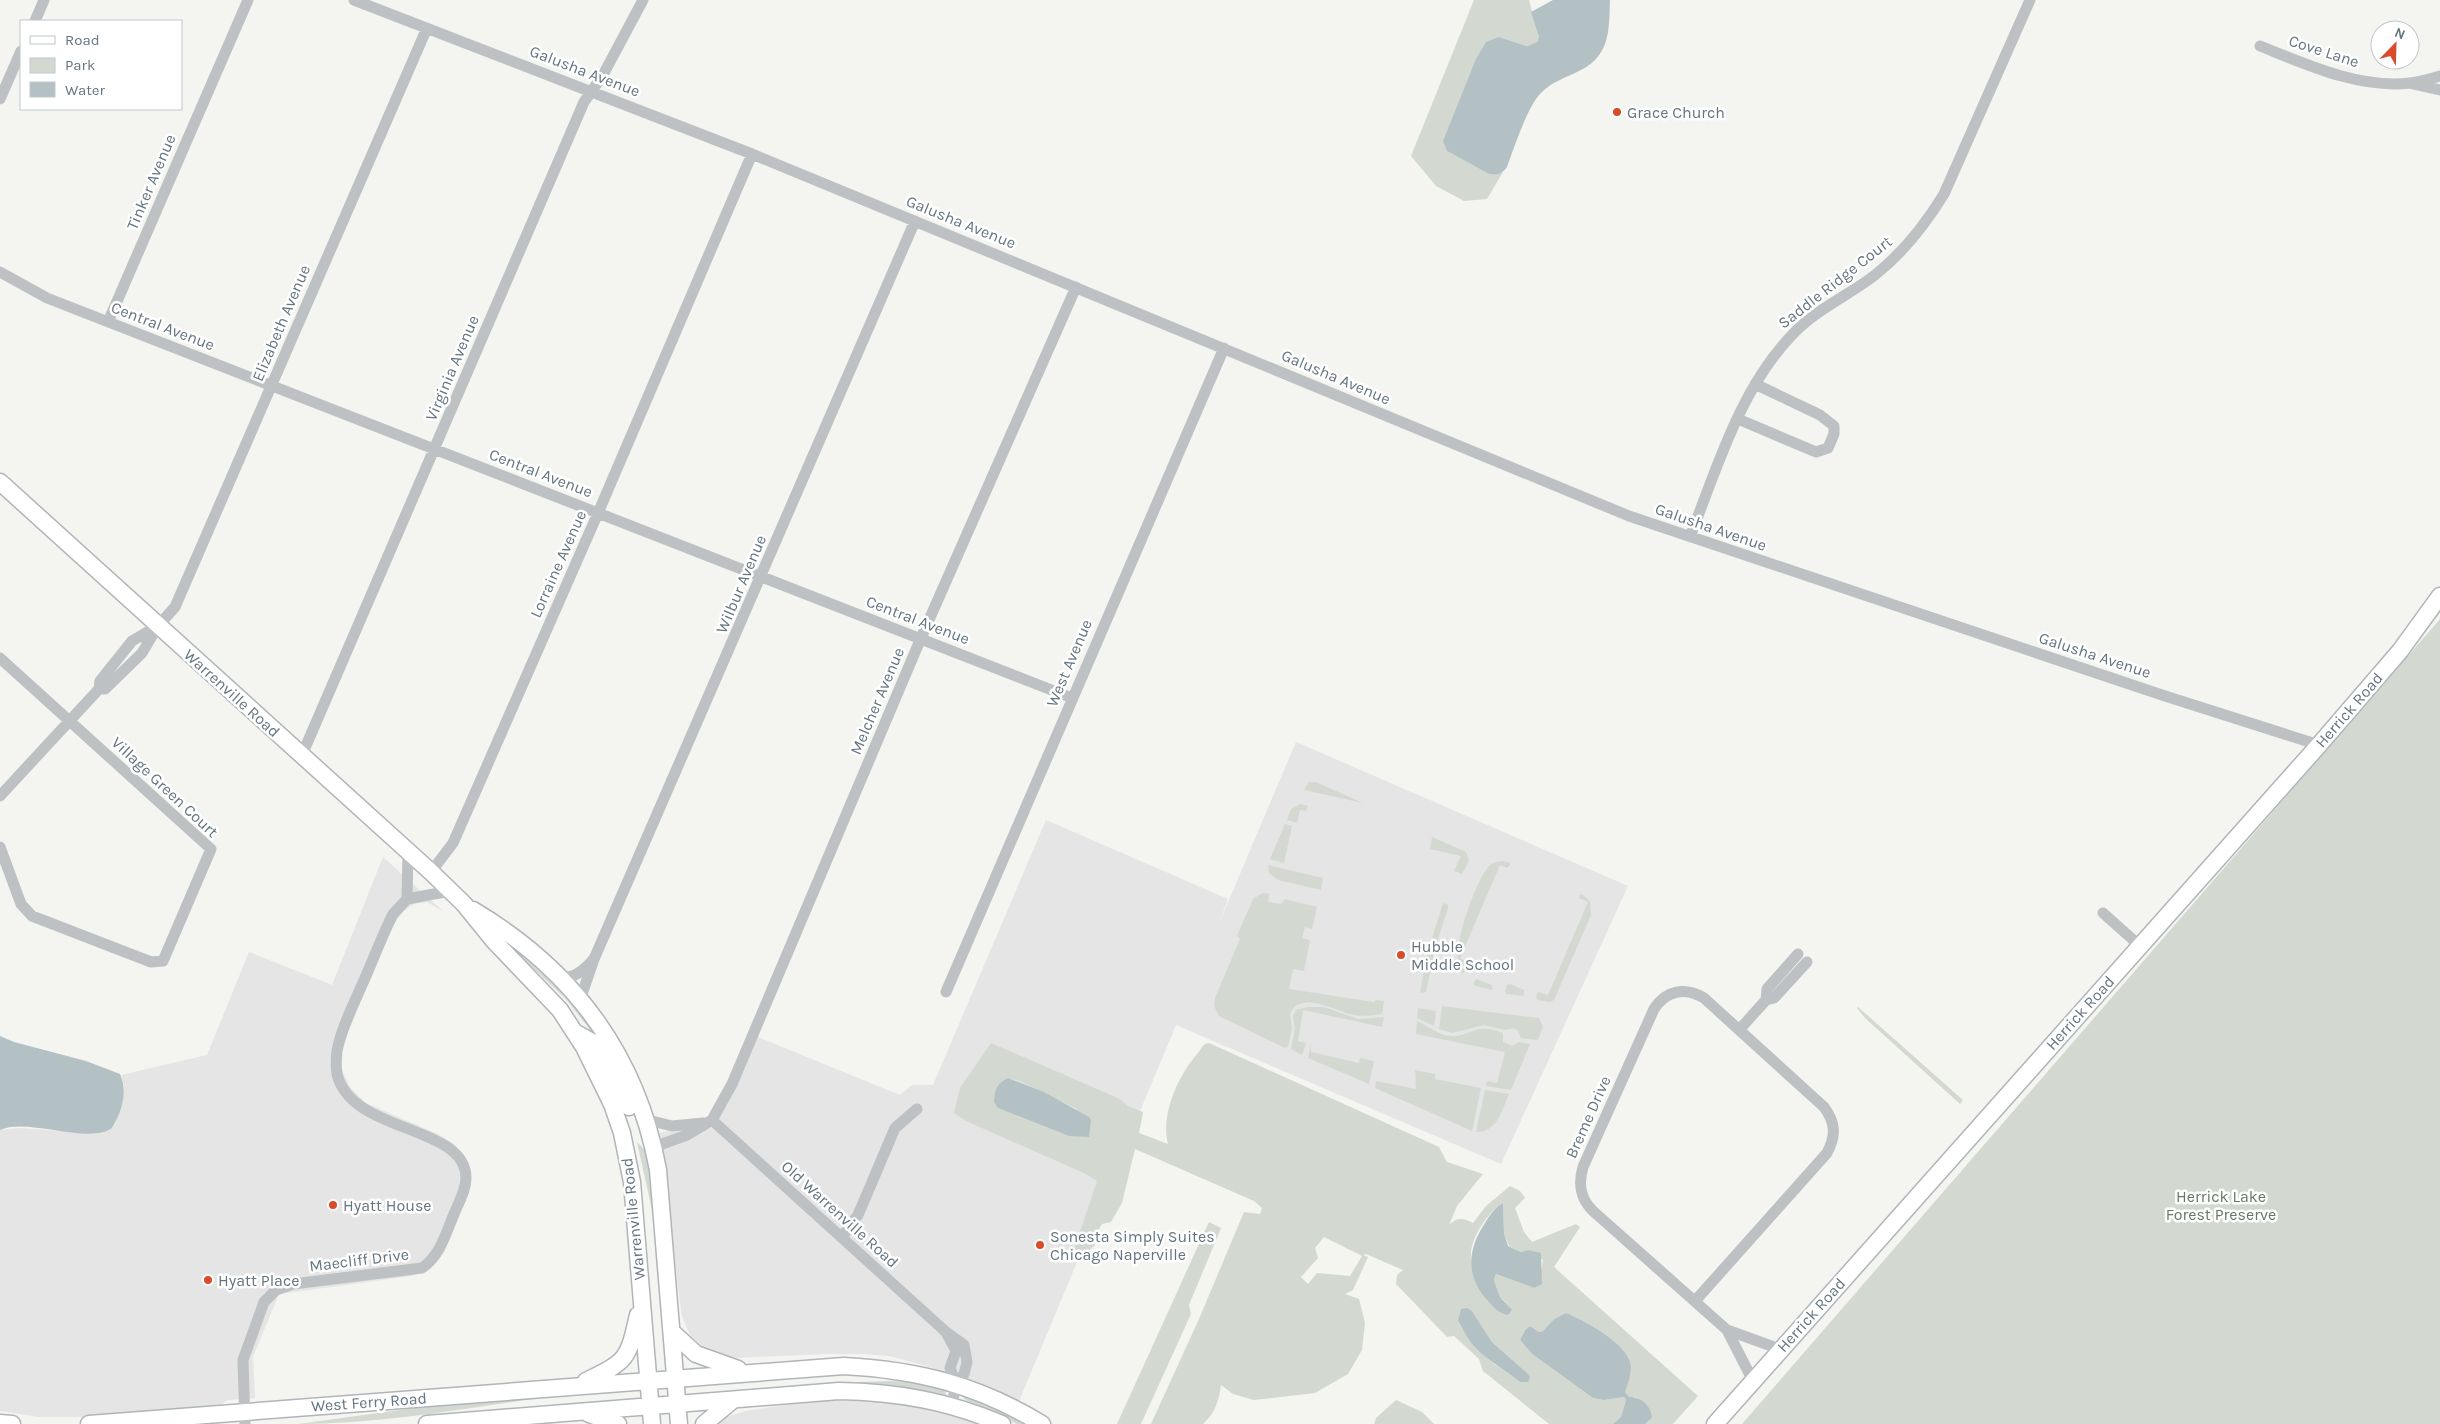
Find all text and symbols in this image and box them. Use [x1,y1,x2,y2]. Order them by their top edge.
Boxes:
legend [20,20,182,110]
north arrow [2370,20,2420,70]
text: N [2392,24,2408,43]
text: Road [65,31,100,49]
street label: Cove Lane [2286,31,2362,71]
street label: Galusha Avenue [527,41,643,101]
text: Park [65,56,95,74]
text: Water [65,81,106,99]
place label: Grace Church [1627,103,1725,122]
marker: Grace Church [1611,106,1623,118]
street label: Tinker Avenue [122,131,180,233]
street label: Galusha Avenue [903,191,1019,253]
street label: Saddle Ridge Court [1774,232,1896,332]
street label: Elizabeth Avenue [248,262,314,384]
street label: Central Avenue [109,298,217,354]
street label: Virginia Avenue [421,312,483,424]
street label: Galusha Avenue [1279,345,1393,409]
street label: Central Avenue [487,445,595,501]
street label: Galusha Avenue [1653,499,1769,555]
street label: Lorraine Avenue [526,507,590,621]
street label: Wilbur Avenue [712,532,770,636]
street label: Central Avenue [864,592,972,648]
street label: West Avenue [1042,617,1096,709]
street label: Galusha Avenue [2037,628,2153,682]
street label: Warrenville Road [180,645,284,741]
street label: Melcher Avenue [846,645,908,757]
street label: Herrick Road [2311,669,2387,751]
street label: Village Green Court [108,733,222,841]
place label: Hubble Middle School [1411,937,1514,974]
marker: Hubble Middle School [1395,949,1407,961]
street label: Herrick Road [2042,972,2118,1054]
street label: Breme Drive [1561,1073,1615,1161]
street label: Warrenville Road [617,1157,649,1281]
street label: Old Warrenville Road [778,1157,902,1271]
park label: Herrick Lake Forest Preserve [2166,1187,2276,1224]
place label: Hyatt House [343,1196,432,1215]
marker: Hyatt House [327,1199,339,1211]
place label: Sonesta Simply Suites Chicago Naperville [1050,1227,1215,1264]
marker: Sonesta Simply Suites Chicago Naperville [1034,1239,1046,1251]
street label: Maecliff Drive [308,1244,410,1276]
place label: Hyatt Place [218,1271,299,1290]
marker: Hyatt Place [202,1274,214,1286]
street label: Herrick Road [1773,1274,1849,1356]
street label: West Ferry Road [310,1388,428,1416]

